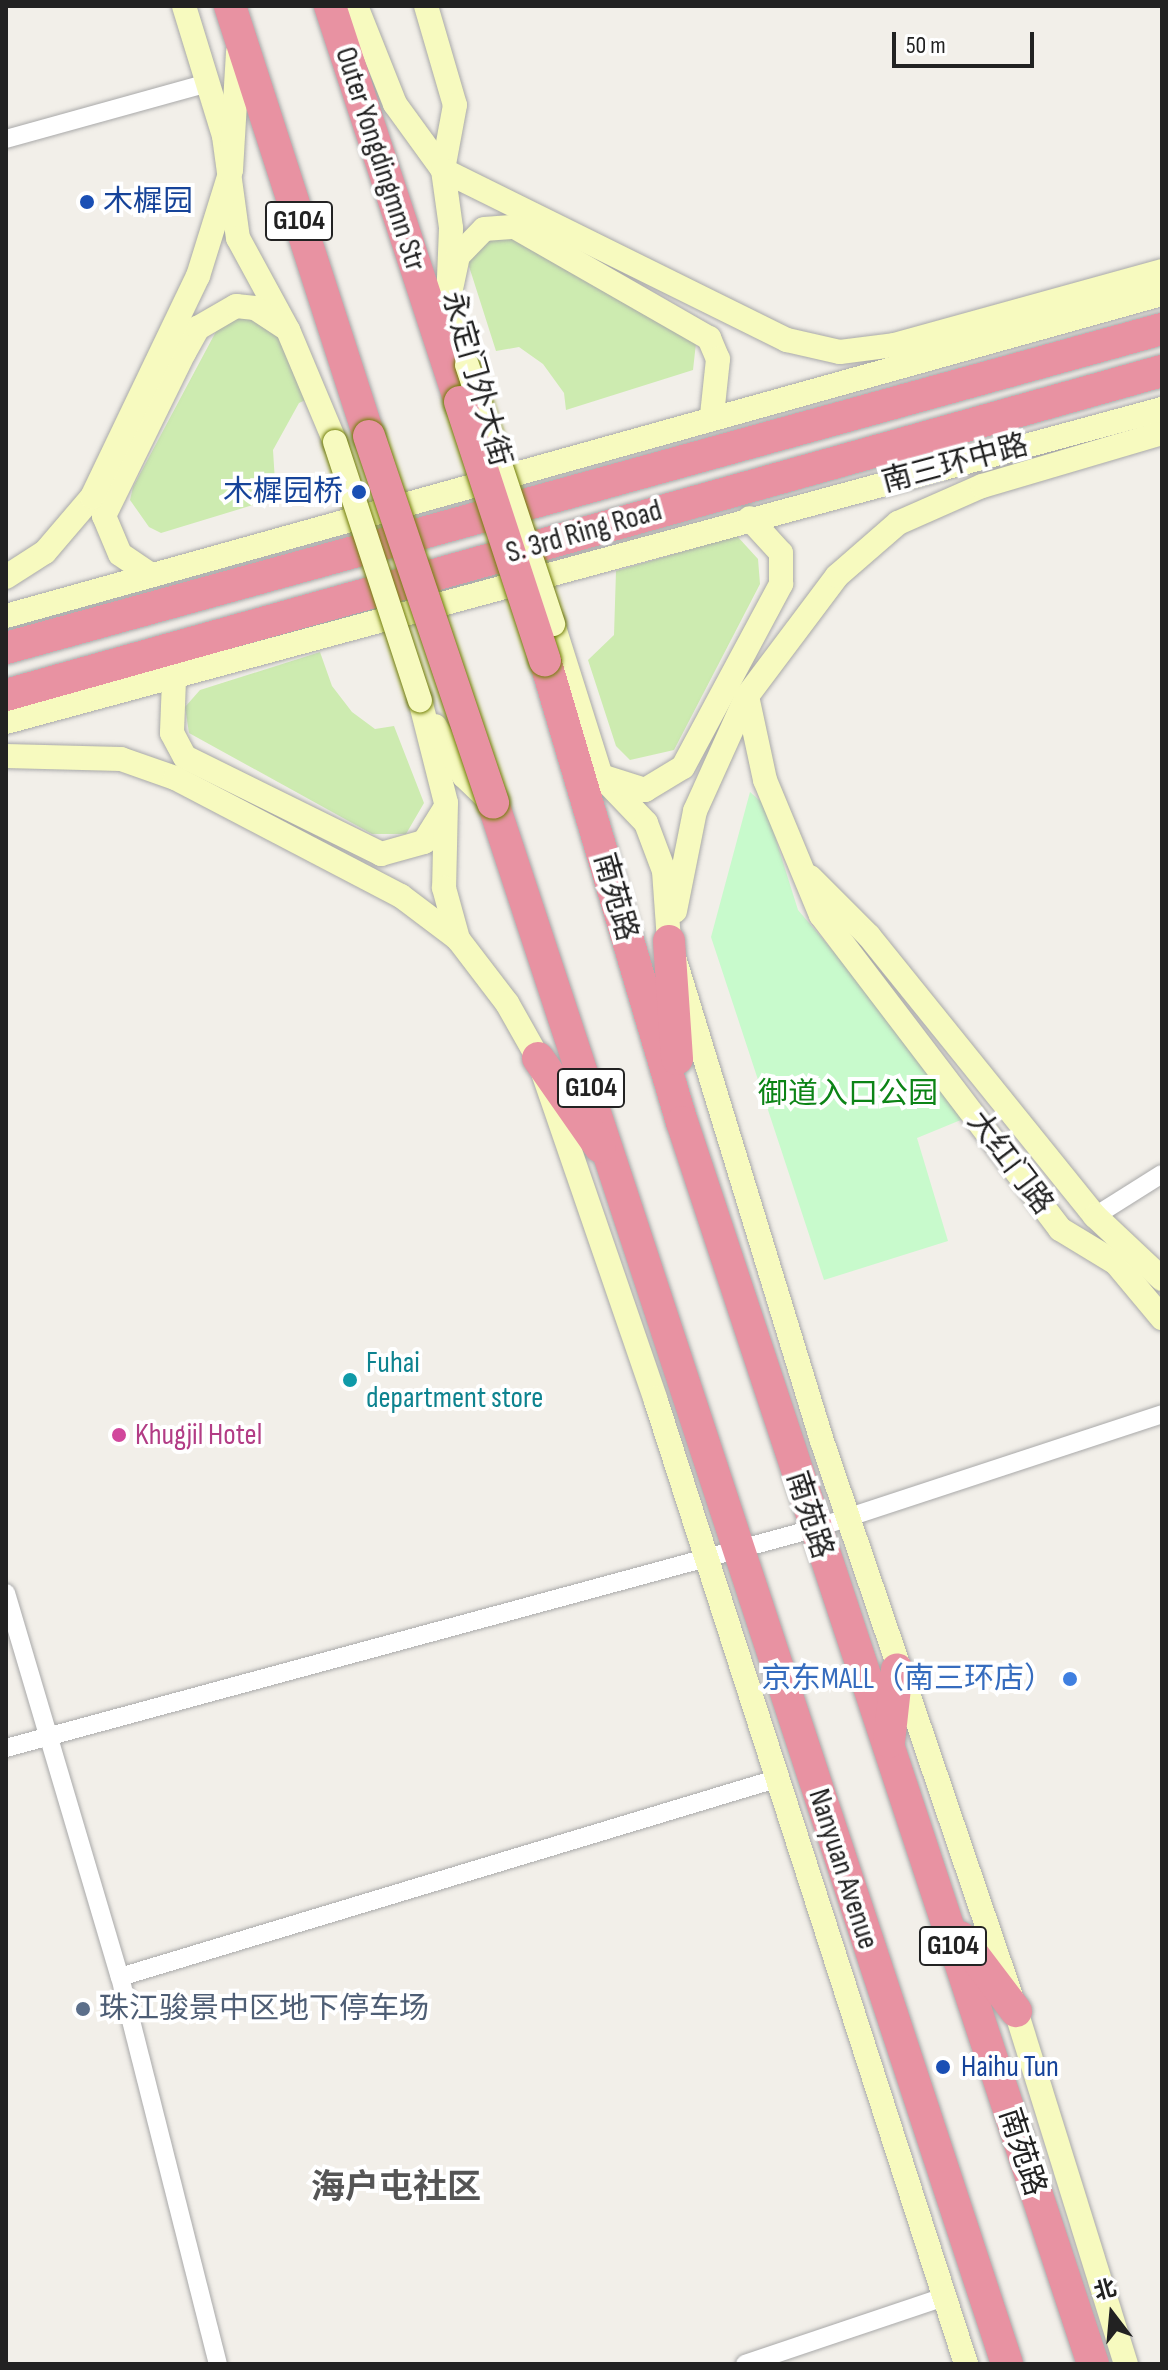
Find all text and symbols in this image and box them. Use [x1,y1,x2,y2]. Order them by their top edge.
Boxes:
scale bar [896,16,1038,66]
text: 50 m [906,31,946,60]
street label: Outer Yongdingmnn Str [327,43,433,275]
place label: 木樨园 [103,184,193,220]
marker: 木樨园 [78,193,96,211]
road number: G104 [263,197,335,245]
street label: 永定门外大街 [434,288,518,470]
street label: 南三环中路 [878,427,1032,501]
place label: 木樨园桥 [223,474,343,510]
marker: 木樨园桥 [350,483,368,501]
street label: S. 3rd Ring Road [502,493,666,571]
street label: 南苑路 [585,849,645,945]
road number: G104 [555,1064,627,1112]
park label: 御道入口公园 [758,1076,938,1112]
street label: 大红门路 [960,1104,1060,1222]
place label: Fuhai department store [366,1345,543,1416]
marker: Fuhai department store [341,1371,359,1389]
place label: Khugjil Hotel [135,1417,262,1453]
marker: Khugjil Hotel [110,1426,128,1444]
street label: 南苑路 [778,1467,840,1563]
place label: 京东MALL（南三环店） [761,1661,1054,1697]
marker: 京东MALL（南三环店） [1061,1670,1079,1688]
street label: Nanyuan Avenue [800,1784,886,1954]
road number: G104 [917,1922,989,1970]
place label: 珠江骏景中区地下停车场 [99,1991,429,2027]
marker: 珠江骏景中区地下停车场 [74,2000,92,2018]
place label: Haihu Tun [961,2049,1059,2085]
marker: Haihu Tun [932,2056,954,2078]
street label: 南苑路 [991,2104,1053,2200]
district label: 海户屯社区 [311,2168,481,2208]
north arrow [1072,2274,1152,2354]
text: 北 [1091,2274,1120,2306]

